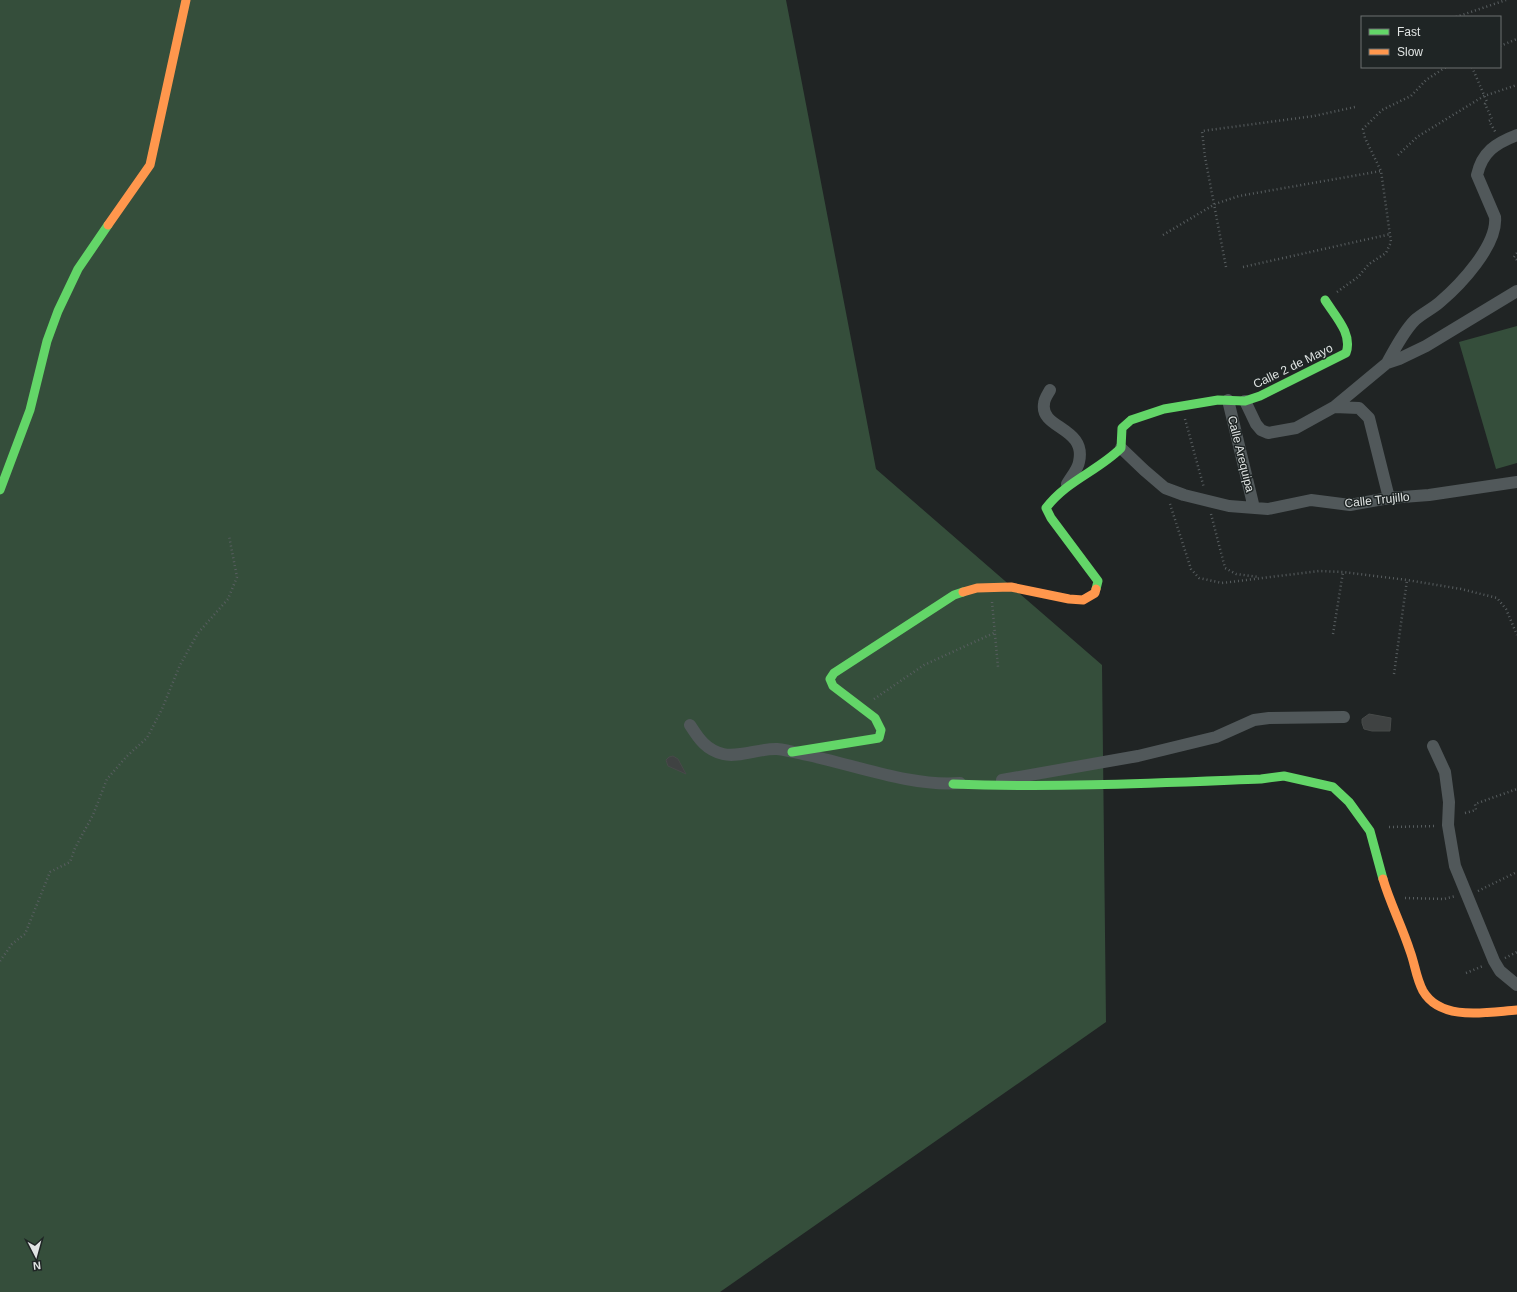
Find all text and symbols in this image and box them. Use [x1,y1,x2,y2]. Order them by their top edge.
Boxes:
legend [1361,16,1501,68]
text: Fast [1397,25,1421,39]
text: Slow [1397,45,1423,59]
street label: Calle 2 de Mayo [1251,341,1335,391]
street label: Calle Arequipa [1225,414,1257,494]
street label: Calle Trujillo [1344,490,1411,510]
north arrow [16,1236,56,1276]
text: N [32,1260,42,1272]

